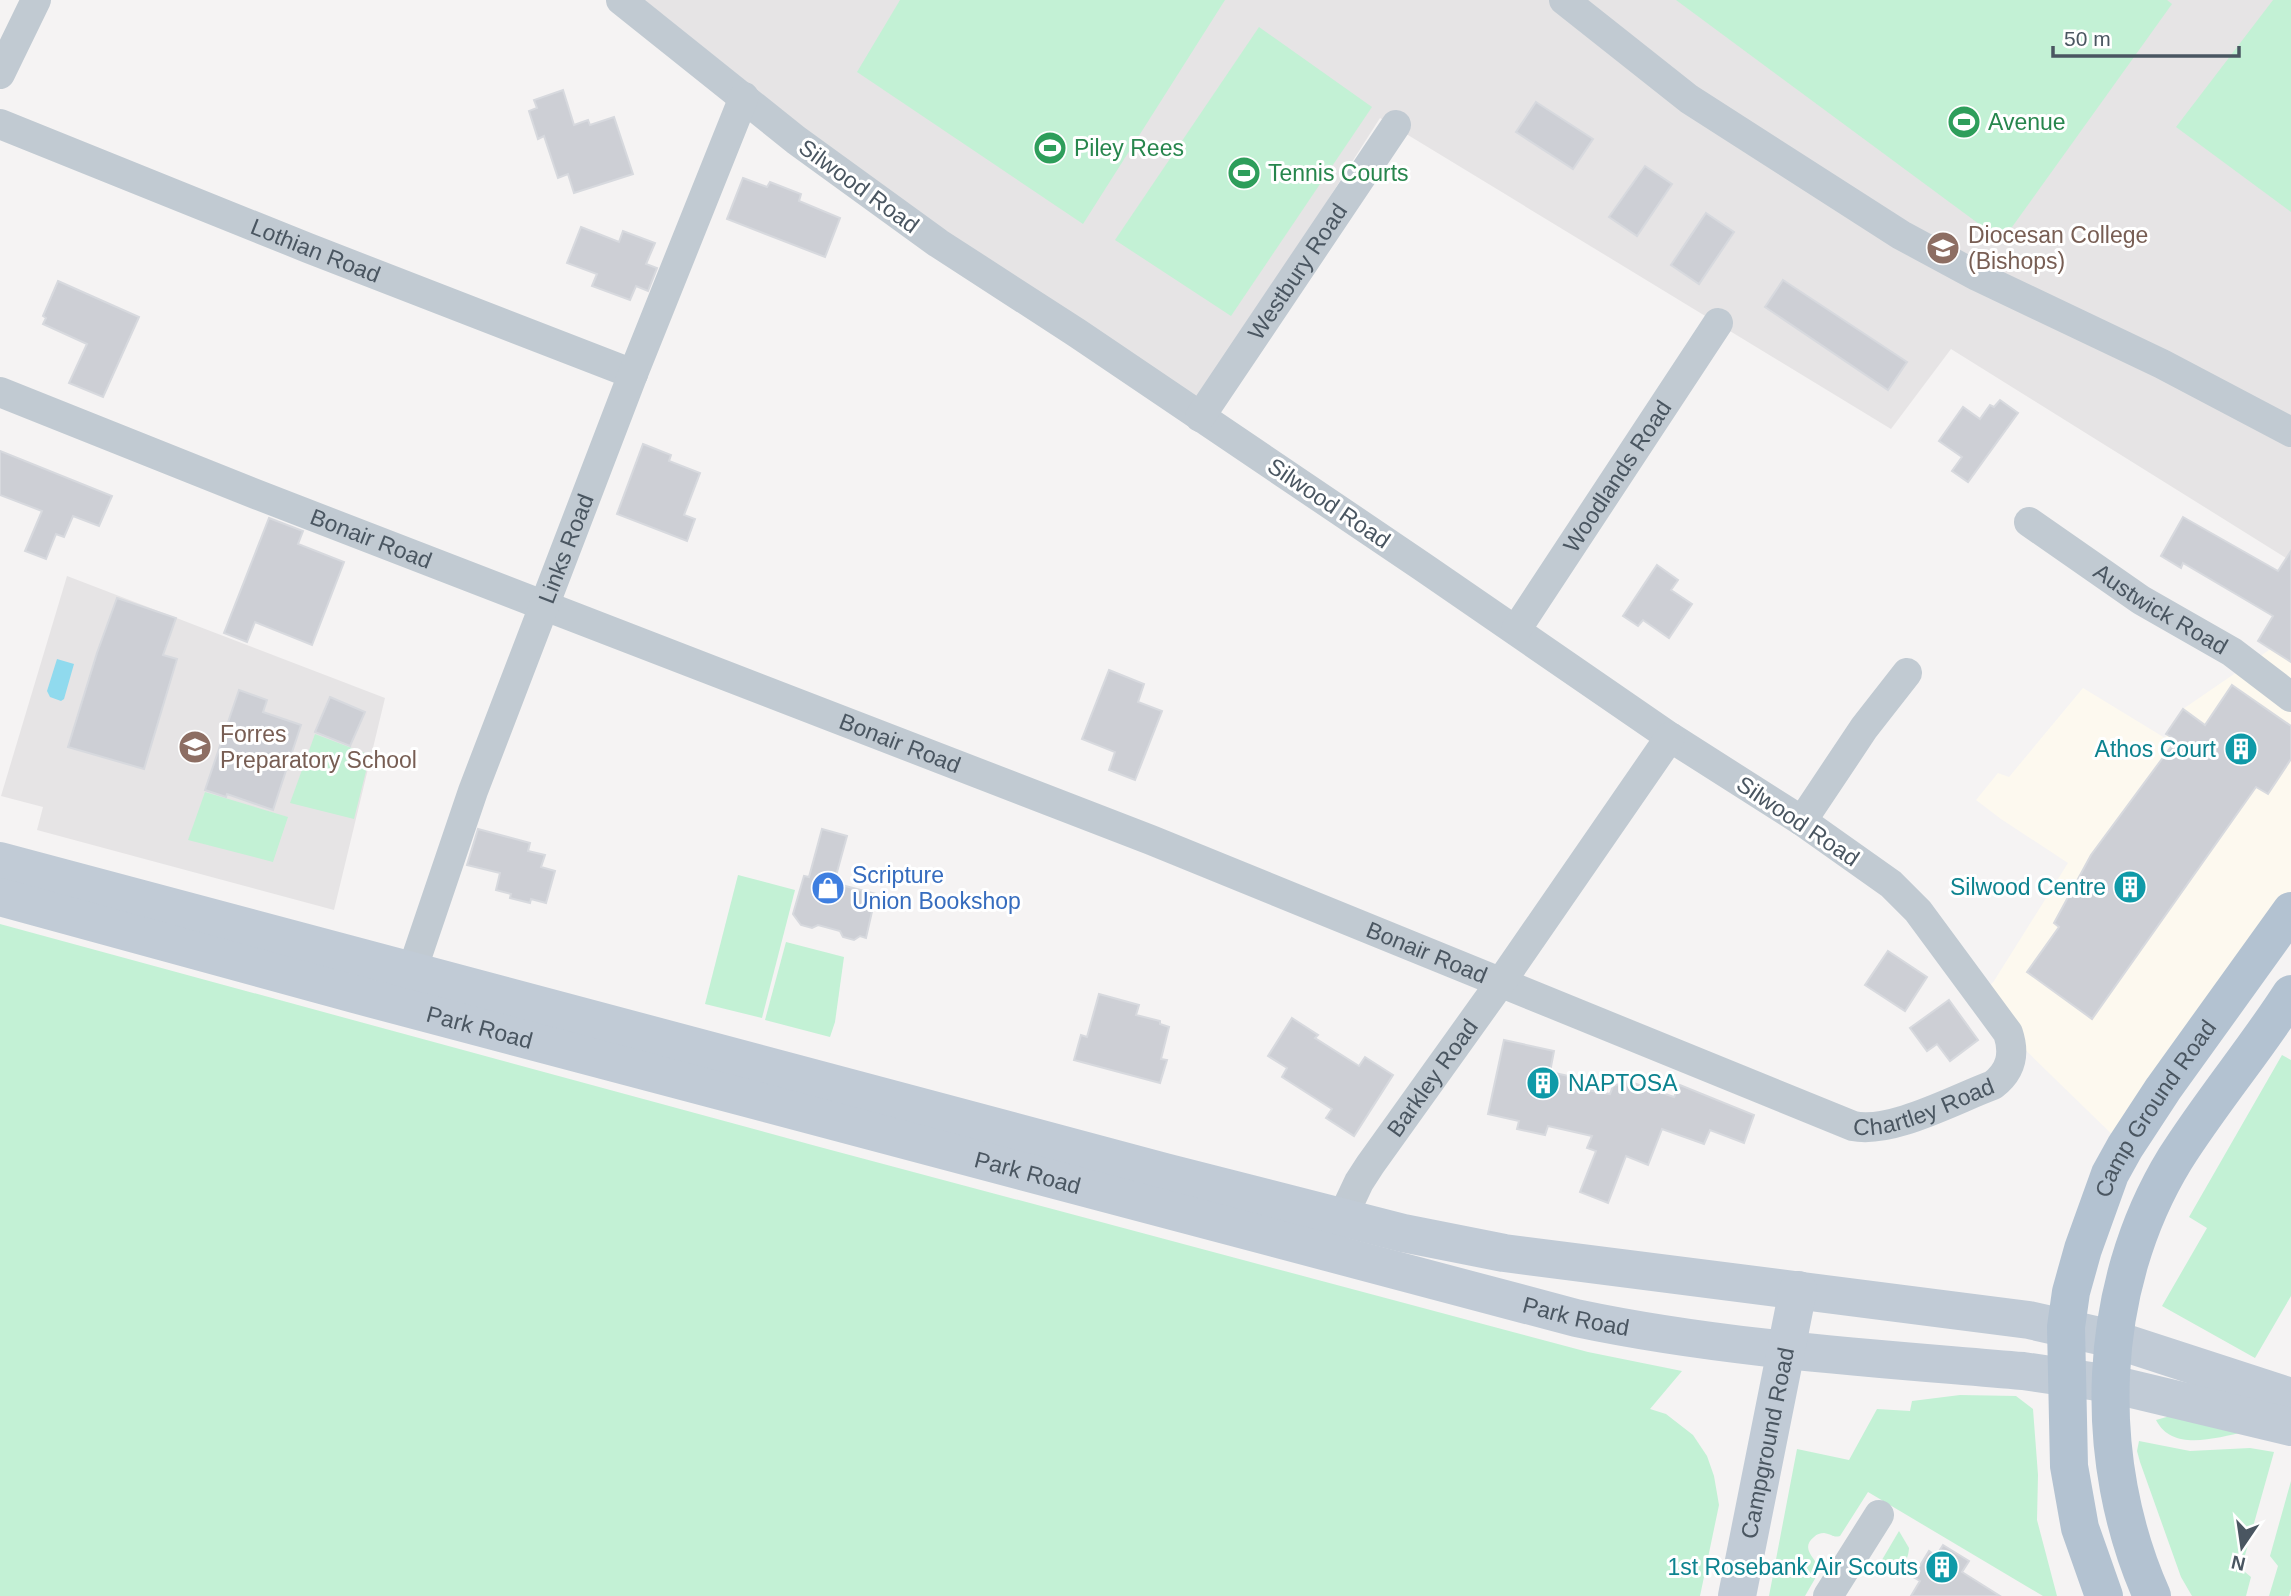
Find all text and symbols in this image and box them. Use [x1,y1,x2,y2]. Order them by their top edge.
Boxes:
scale bar [2053,14,2238,58]
text: 50 m [2064,27,2111,50]
sports icon: Avenue [1945,103,1983,141]
place label: Avenue [1988,109,2066,135]
sports icon: Piley Rees [1031,129,1069,167]
street label: Silwood Road [794,134,924,238]
place label: Piley Rees [1074,135,1184,161]
sports icon: Tennis Courts [1225,154,1263,192]
place label: Tennis Courts [1268,160,1409,186]
street label: Westbury Road [1243,199,1352,345]
street label: Lothian Road [247,213,384,288]
place label: Diocesan College (Bishops) [1968,222,2148,274]
school or university icon: Diocesan College (Bishops) [1924,229,1962,267]
street label: Woodlands Road [1558,396,1676,557]
street label: Silwood Road [1263,453,1395,553]
street label: Links Road [533,490,599,607]
street label: Bonair Road [307,503,435,574]
street label: Austwick Road [2089,558,2232,660]
street label: Bonair Road [836,708,964,778]
place label: Forres Preparatory School [220,721,417,773]
school or university icon: Forres Preparatory School [176,728,214,766]
building icon: Athos Court [2222,730,2260,768]
place label: Athos Court [2095,736,2217,762]
street label: Silwood Road [1732,771,1864,871]
place label: Scripture Union Bookshop [852,862,1021,914]
building icon: Silwood Centre [2111,868,2149,906]
shop icon: Scripture Union Bookshop [809,869,847,907]
place label: Silwood Centre [1950,874,2106,900]
street label: Bonair Road [1363,916,1491,989]
street label: Park Road [424,1001,535,1054]
street label: Barkley Road [1382,1014,1483,1142]
street label: Camp Ground Road [2090,1015,2221,1201]
building icon: NAPTOSA [1524,1064,1562,1102]
place label: NAPTOSA [1568,1070,1678,1096]
street label: Chartley Road [1853,1073,1998,1141]
street label: Park Road [972,1146,1084,1199]
street label: Park Road [1520,1291,1631,1341]
street label: Campground Road [1736,1345,1799,1541]
north arrow [2207,1512,2277,1582]
building icon: 1st Rosebank Air Scouts [1923,1548,1961,1586]
text: N [2229,1551,2247,1575]
place label: 1st Rosebank Air Scouts [1667,1554,1918,1580]

